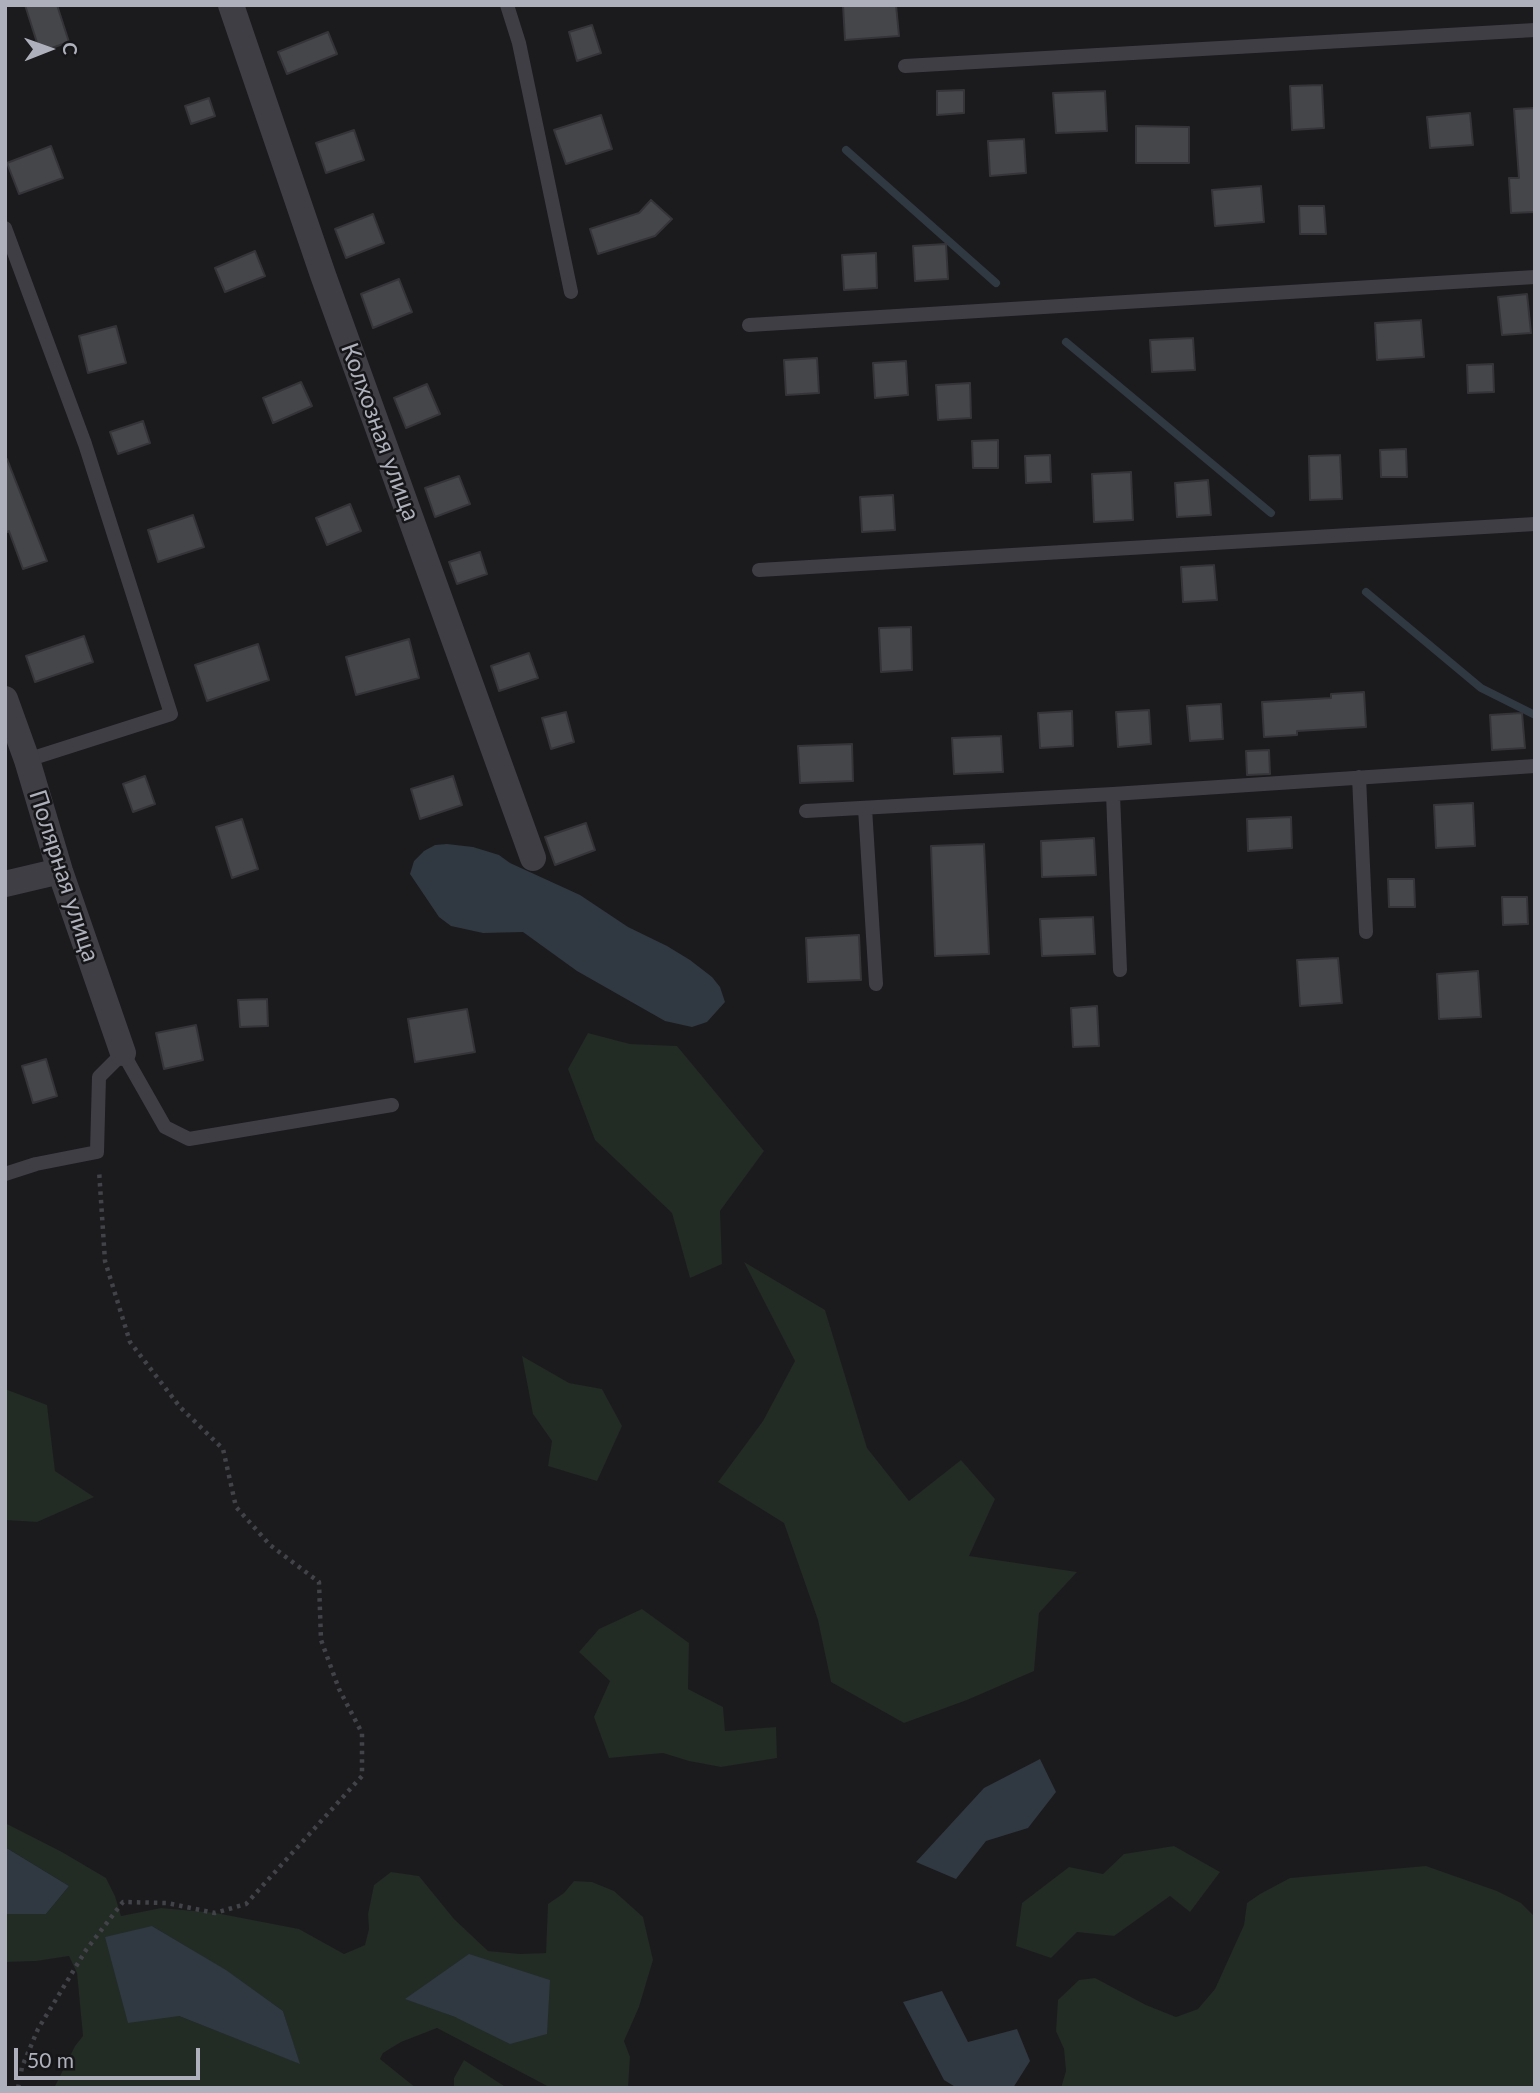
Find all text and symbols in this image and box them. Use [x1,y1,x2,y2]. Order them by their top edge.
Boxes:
north arrow [14,14,84,84]
text: С [59,42,82,55]
street label: Колхозная улица [334,339,426,525]
street label: Полярная улица [23,787,105,965]
scale bar [18,2034,203,2078]
text: 50 m [27,2047,74,2072]

